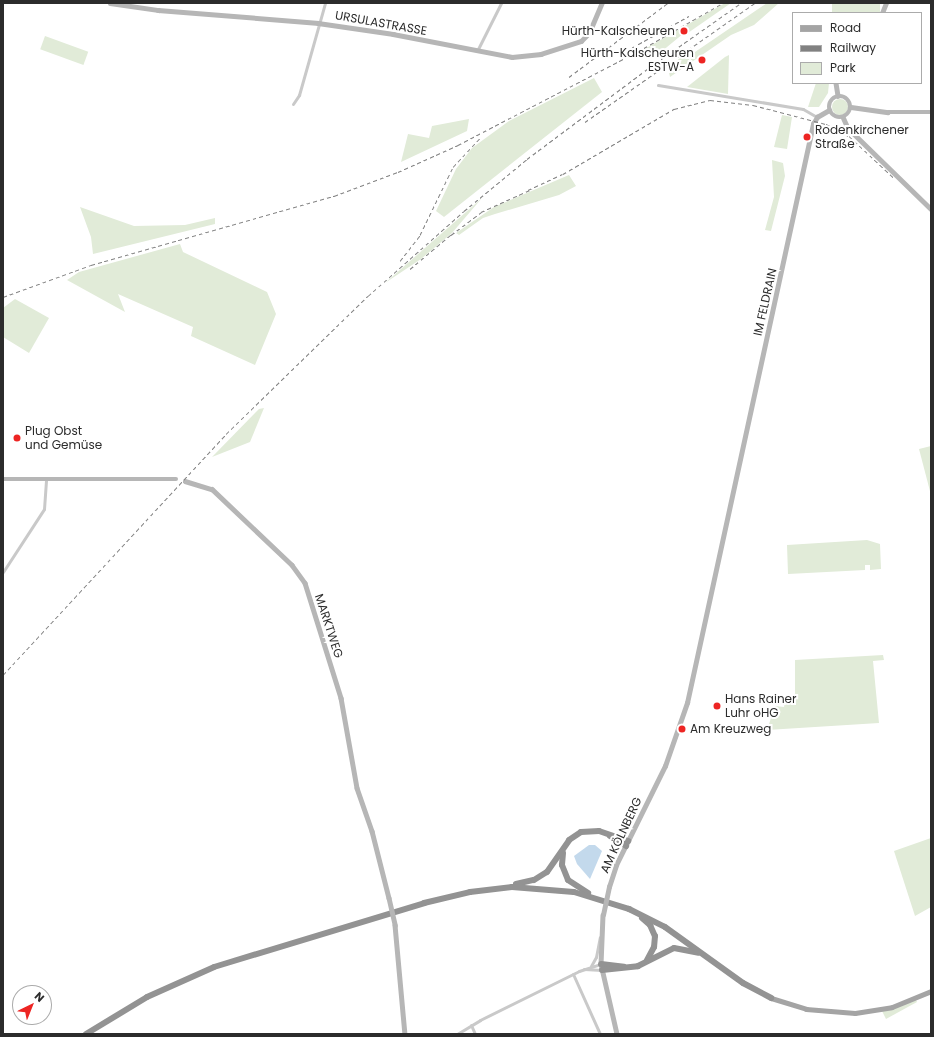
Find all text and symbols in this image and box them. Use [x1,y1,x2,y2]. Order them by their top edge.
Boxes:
street label: URSULASTRASSE [334,8,428,38]
legend [792,12,922,84]
text: Road [830,19,861,36]
place label: Hürth-Kalscheuren [562,24,675,38]
marker: Hürth-Kalscheuren [678,25,690,37]
text: Railway [830,39,876,56]
place label: Hürth-Kalscheuren ESTW-A [581,46,694,74]
marker: Hürth-Kalscheuren ESTW-A [697,55,707,65]
text: Park [830,59,856,76]
place label: Rodenkirchener Straße [815,123,909,151]
marker: Rodenkirchener Straße [802,132,812,142]
street label: IM FELDRAIN [750,267,780,337]
place label: Plug Obst und Gemüse [25,424,102,452]
marker: Plug Obst und Gemüse [12,433,22,443]
street label: MARKTWEG [312,592,346,660]
place label: Hans Rainer Luhr oHG [725,692,797,720]
marker: Hans Rainer Luhr oHG [712,701,722,711]
place label: Am Kreuzweg [690,722,771,736]
marker: Am Kreuzweg [677,724,687,734]
street label: AM KÖLNBERG [597,795,645,875]
north arrow [12,985,52,1025]
text: N [31,988,48,1006]

